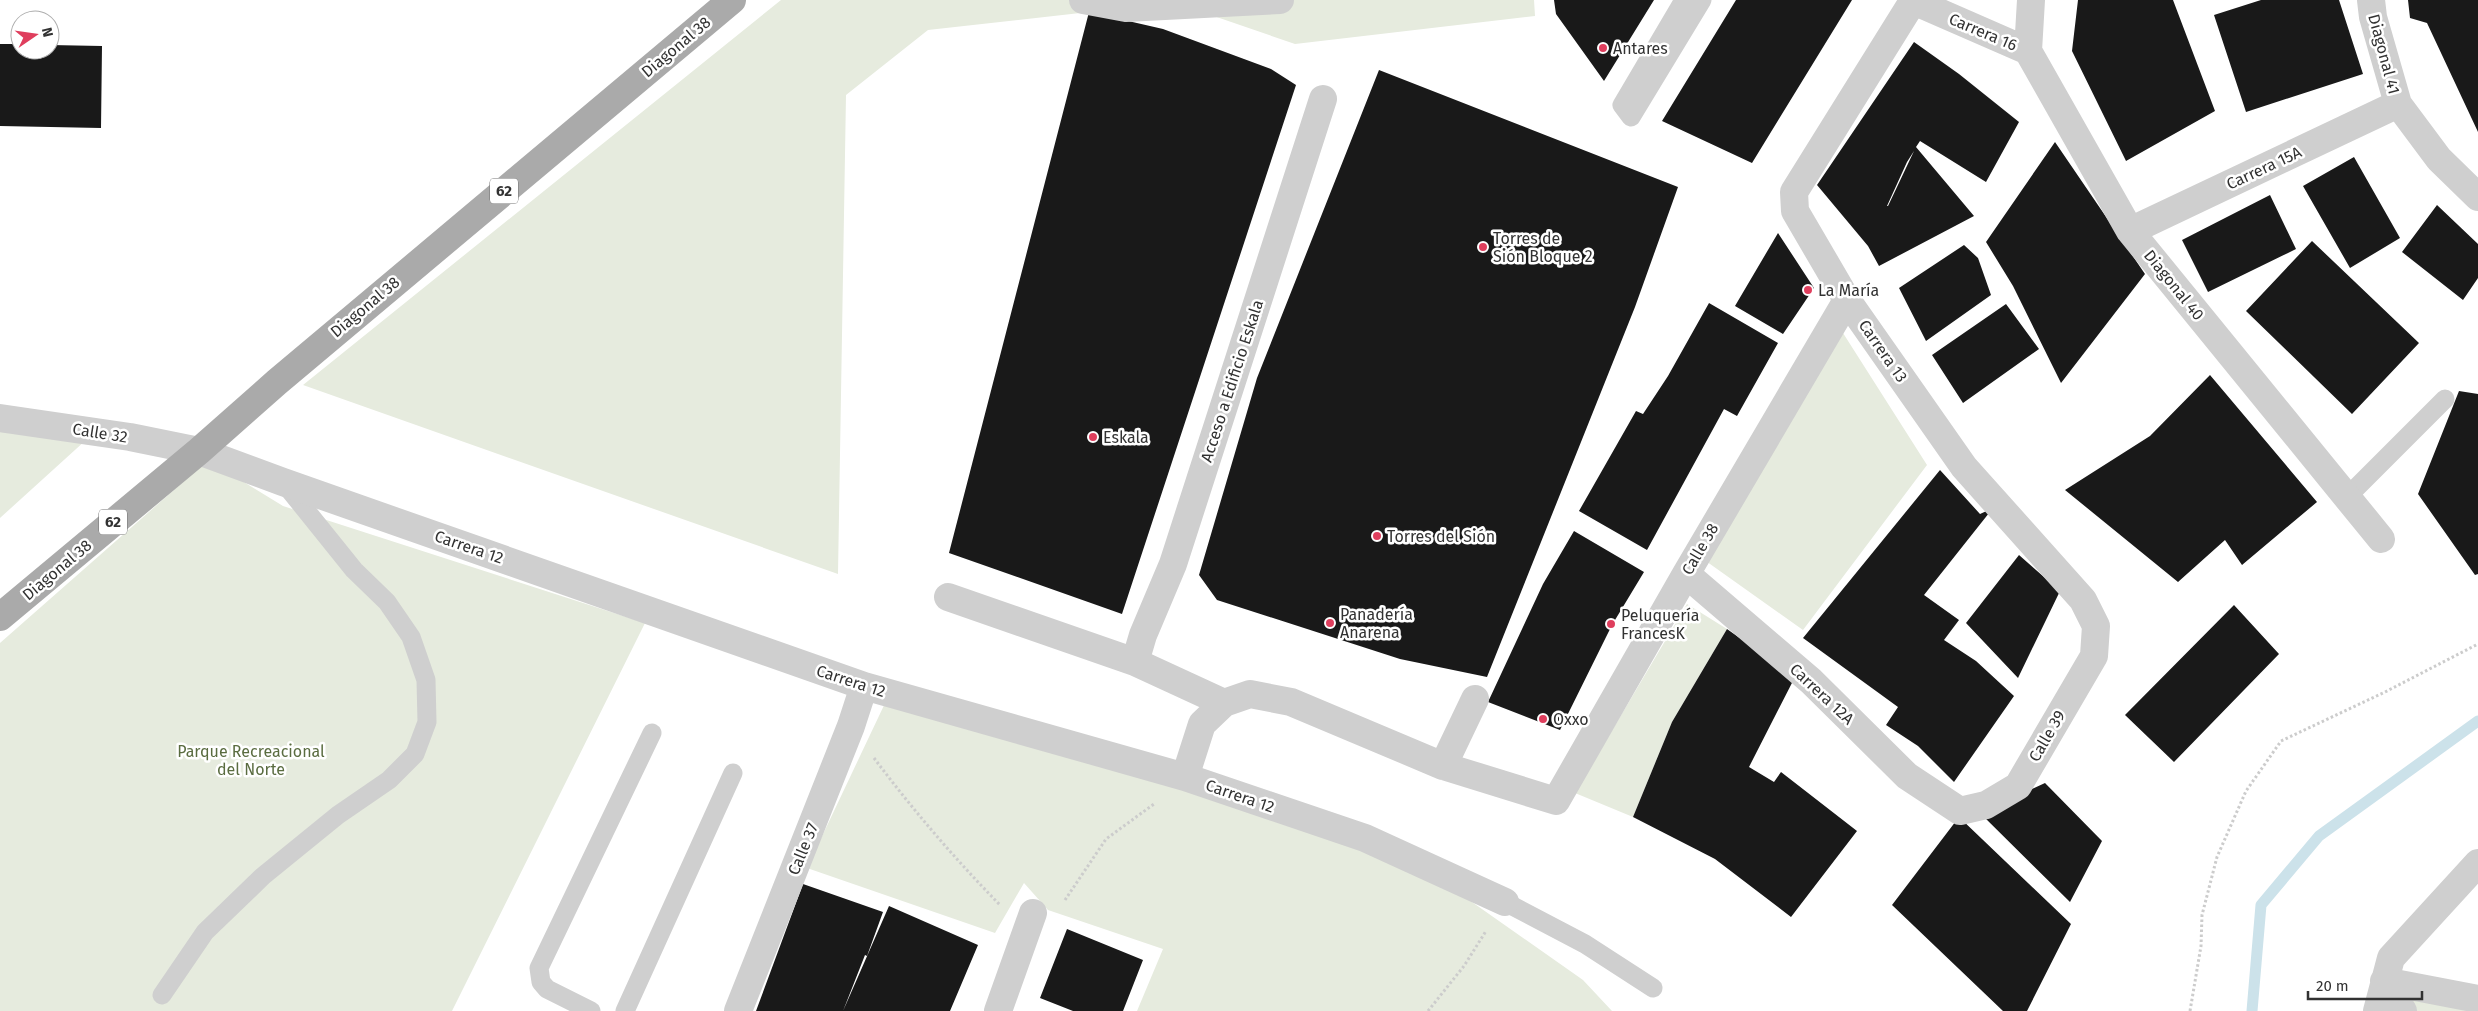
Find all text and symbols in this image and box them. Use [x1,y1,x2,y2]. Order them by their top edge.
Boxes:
street label: Carrera 16 [1946,9,2020,55]
north arrow [10,10,60,60]
street label: Diagonal 38 [638,12,715,81]
street label: Diagonal 41 [2364,12,2404,96]
text: N [38,26,57,39]
place label: Antares [1613,39,1668,58]
marker: Antares [1597,42,1609,54]
street label: Carrera 15A [2223,142,2305,194]
road number: 62 [490,178,518,204]
place label: Torres de Sión Bloque 2 [1493,229,1593,266]
marker: Torres de Sión Bloque 2 [1477,241,1489,253]
street label: Diagonal 40 [2140,246,2208,324]
street label: Diagonal 38 [327,272,404,341]
place label: La María [1818,281,1879,300]
marker: La María [1802,284,1814,296]
street label: Acceso a Edificio Eskala [1197,297,1267,465]
street label: Carrera 13 [1855,316,1911,386]
street label: Calle 32 [71,419,129,447]
place label: Eskala [1103,428,1149,447]
marker: Eskala [1087,431,1099,443]
road number: 62 [99,510,127,534]
street label: Calle 38 [1678,520,1722,578]
street label: Carrera 12 [432,526,506,568]
place label: Torres del Sión [1387,527,1495,546]
marker: Torres del Sión [1371,530,1383,542]
street label: Diagonal 38 [19,535,96,604]
place label: Panadería Anarena [1340,605,1413,642]
place label: Peluquería FrancesK [1621,606,1700,643]
marker: Panadería Anarena [1324,617,1336,629]
marker: Peluquería FrancesK [1605,618,1617,630]
street label: Carrera 12A [1786,660,1859,729]
street label: Carrera 12 [814,661,888,701]
street label: Calle 39 [2025,707,2069,765]
place label: Oxxo [1553,710,1589,729]
marker: Oxxo [1537,713,1549,725]
park label: Parque Recreacional del Norte [177,742,325,779]
street label: Carrera 12 [1203,775,1277,817]
street label: Calle 37 [784,820,822,878]
scale bar [2308,968,2422,1000]
text: 20 m [2316,977,2349,995]

